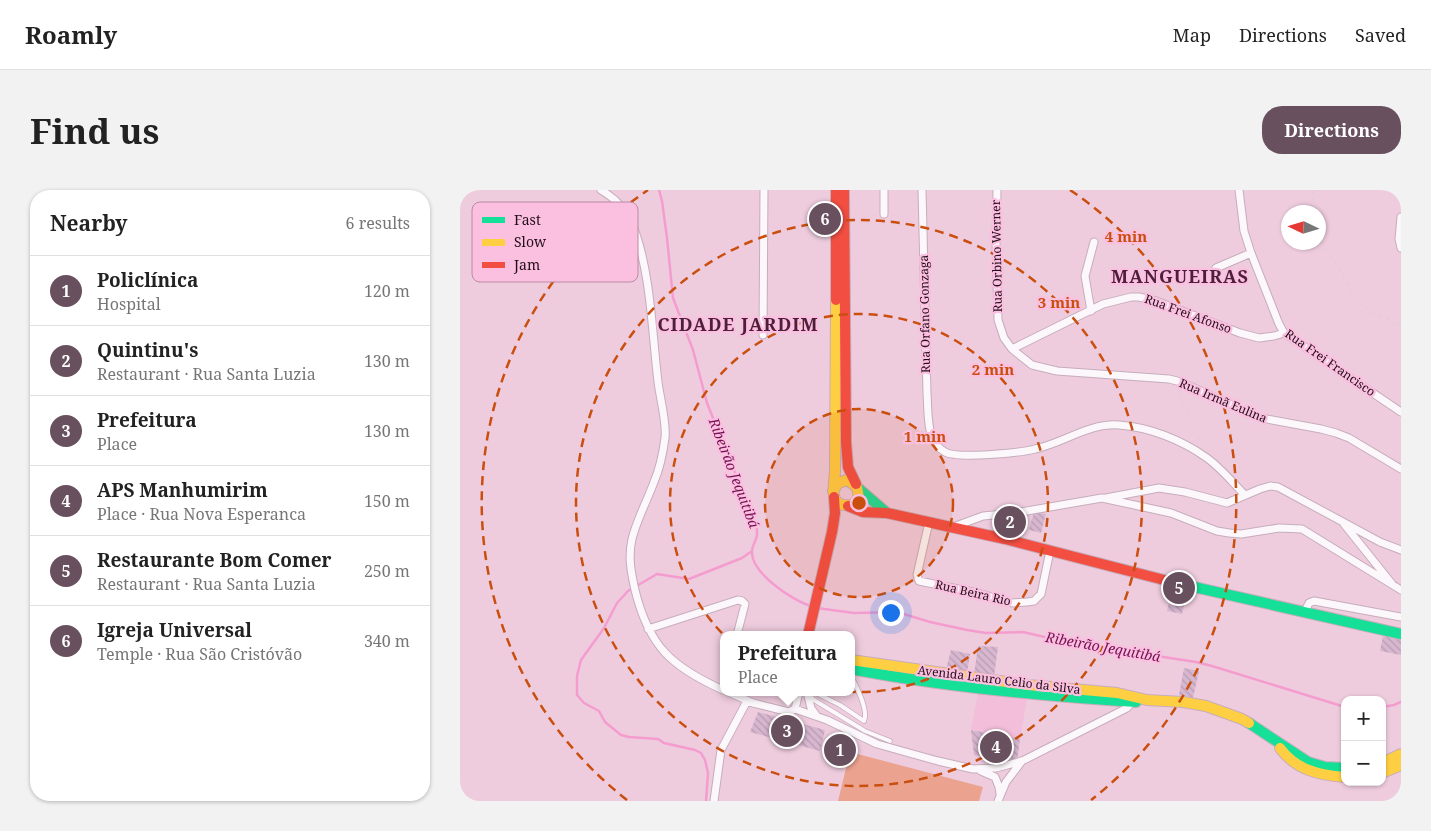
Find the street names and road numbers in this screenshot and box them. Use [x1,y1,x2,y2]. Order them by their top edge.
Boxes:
street label: Rua Orbino Werner [987,199,1006,312]
street label: Rua Orfano Gonzaga [915,255,934,373]
street label: Rua Frei Afonso [1142,290,1234,337]
street label: Rua Frei Francisco [1282,325,1379,400]
street label: Rua Irmã Eulina [1177,374,1270,427]
street label: Rua Beira Rio [933,576,1013,610]
street label: Avenida Lauro Celio da Silva [917,661,1082,698]

